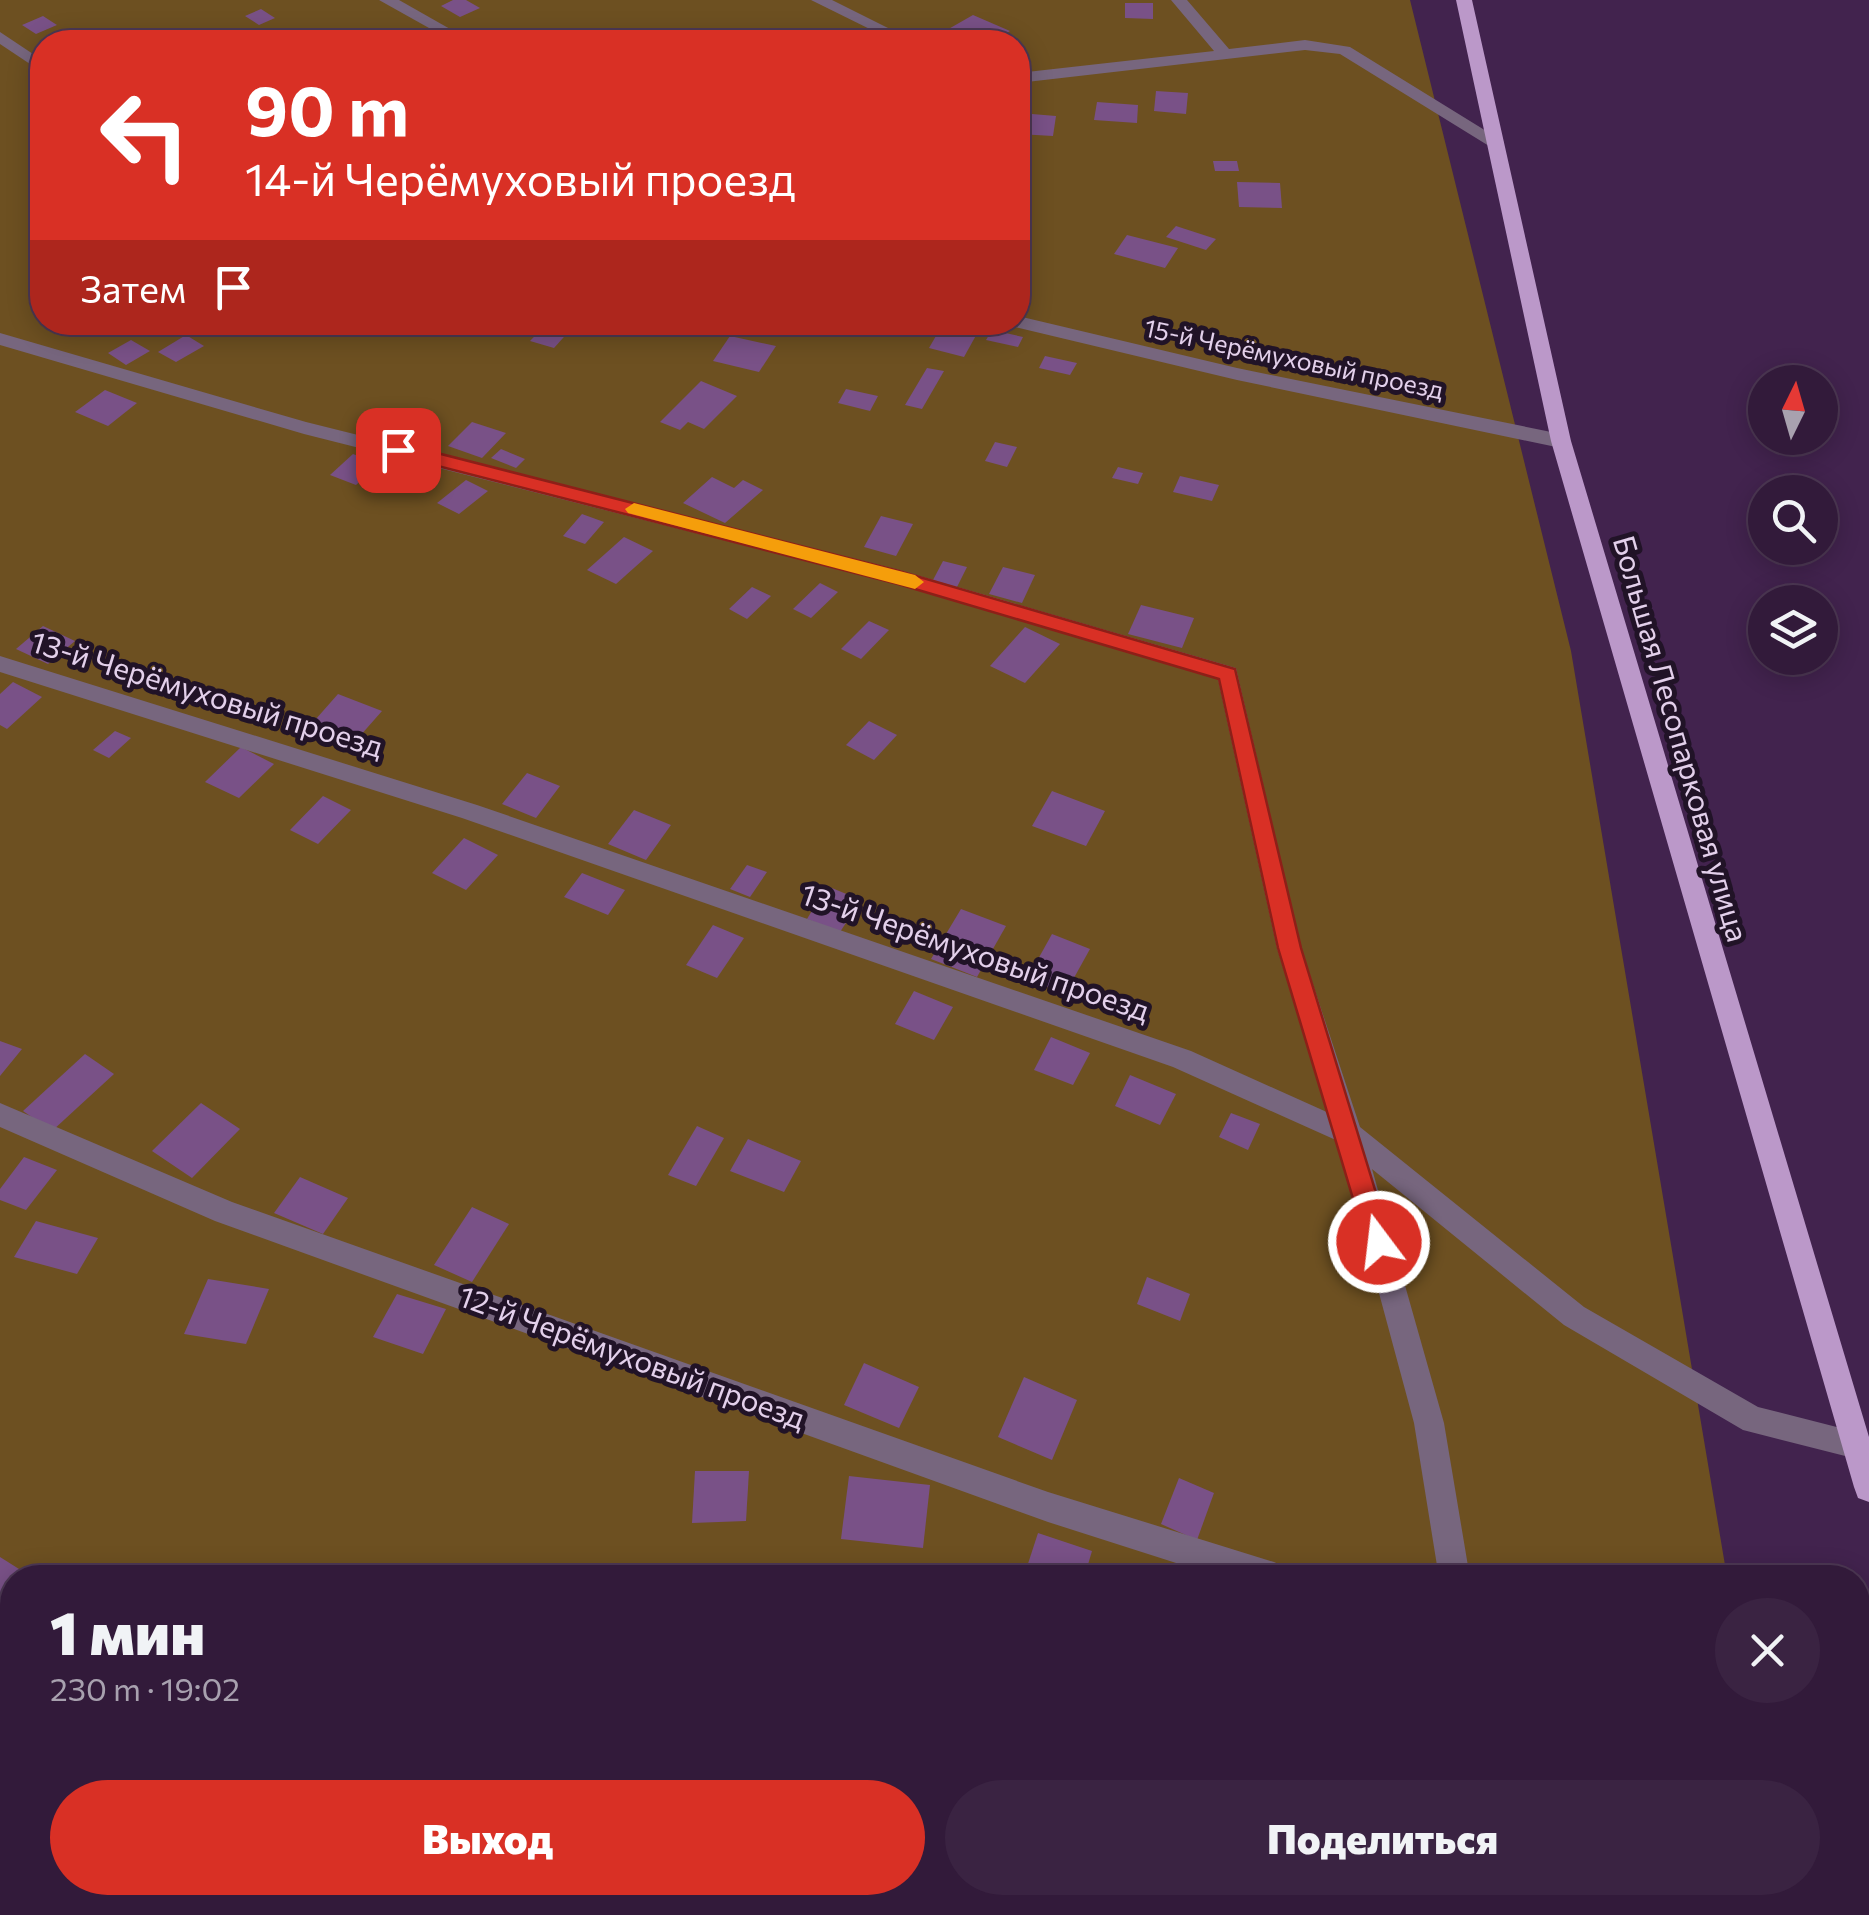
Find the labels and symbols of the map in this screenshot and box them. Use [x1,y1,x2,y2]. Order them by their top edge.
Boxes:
street label: 15-й Черёмуховый проезд [1142,312,1447,404]
north arrow [1748,365,1838,455]
pin [356,408,441,493]
street label: Большая Лесопарковая улица [1607,531,1758,946]
street label: 13-й Черёмуховый проезд [27,621,388,764]
street label: 13-й Черёмуховый проезд [797,874,1155,1028]
position arrow [1327,1190,1431,1294]
street label: 12-й Черёмуховый проезд [455,1276,811,1436]

